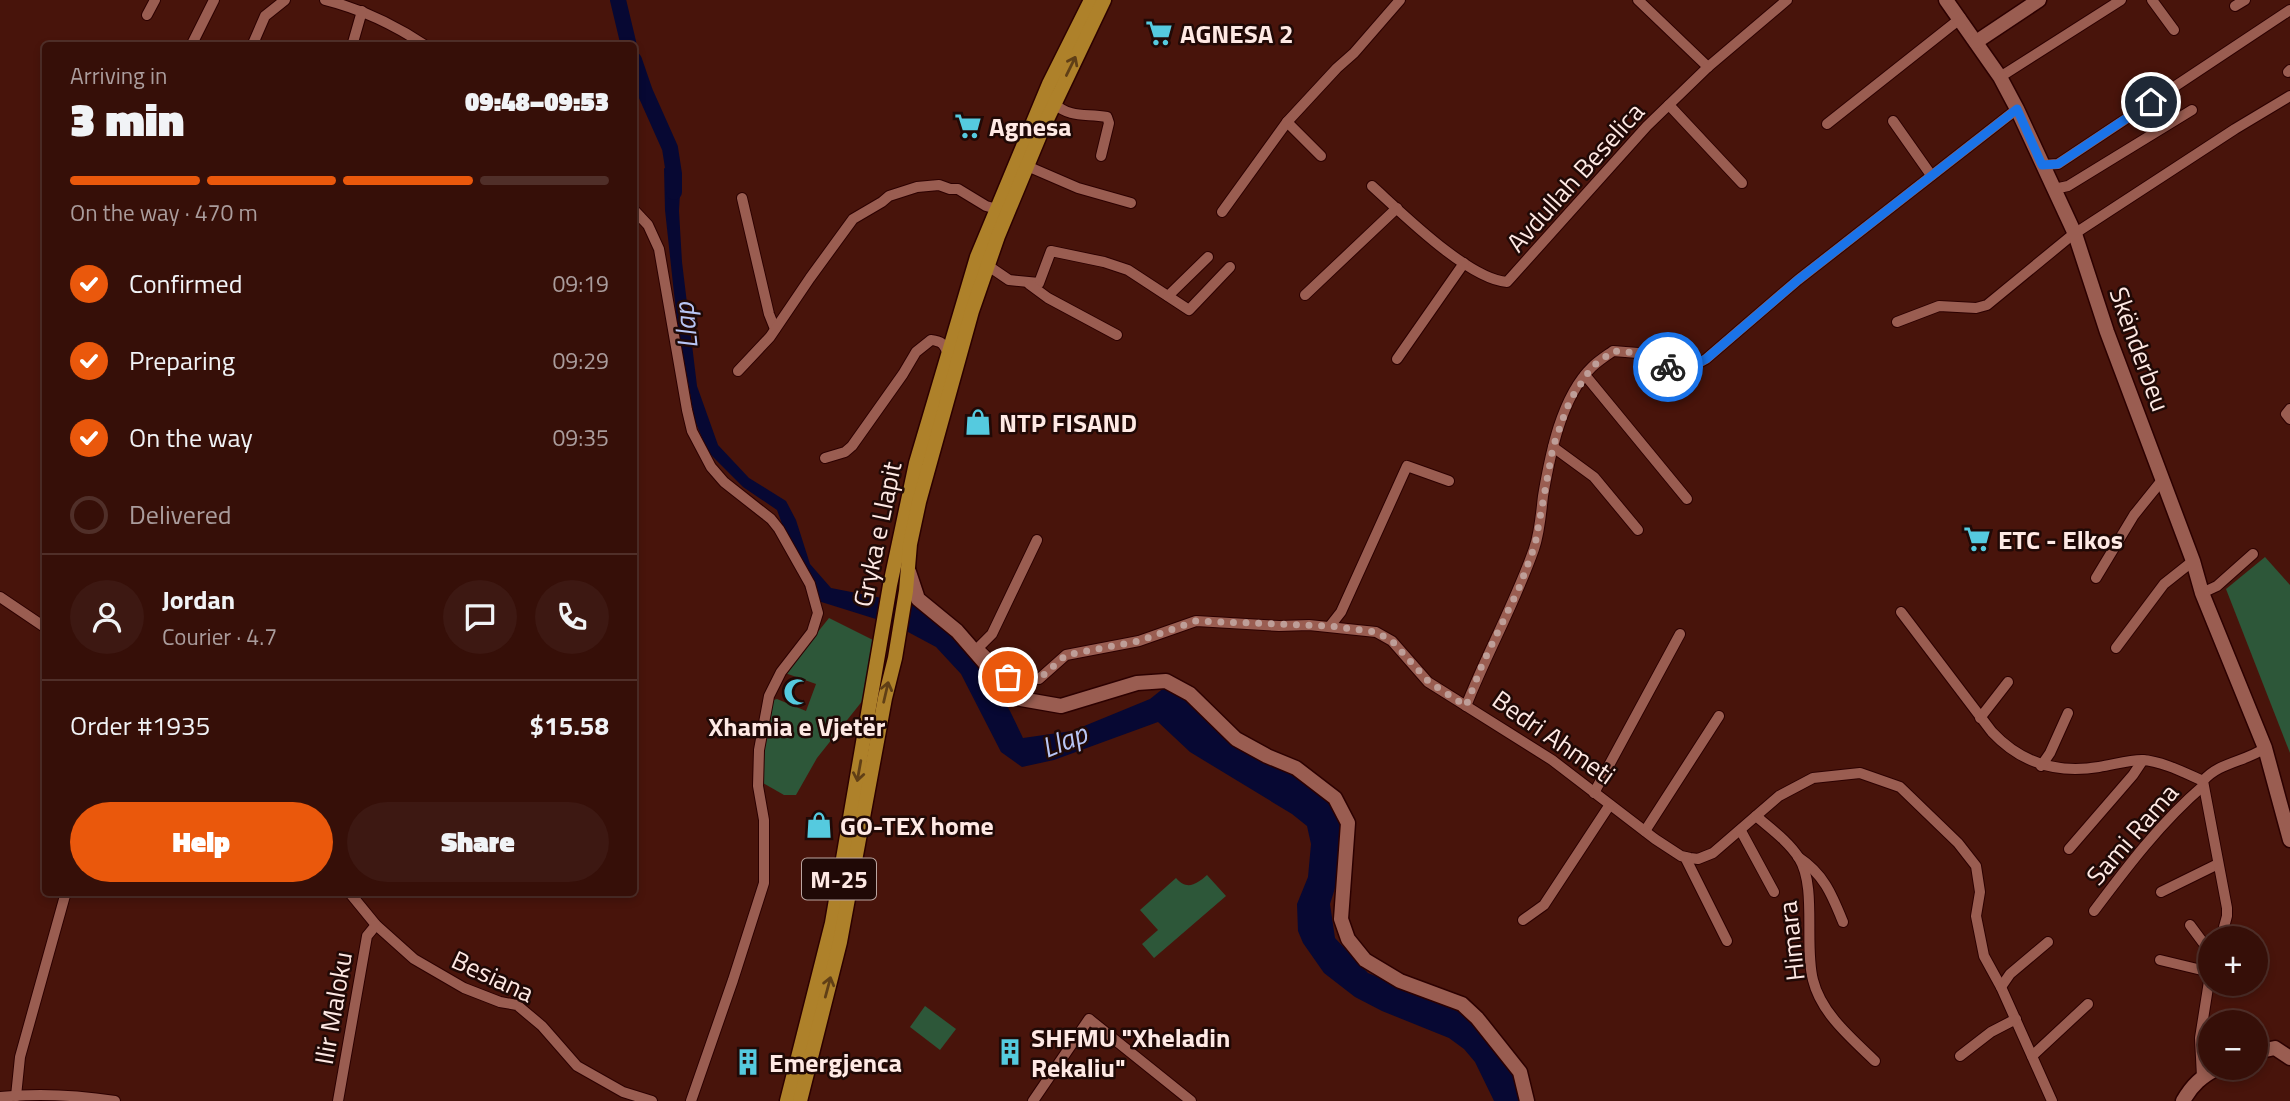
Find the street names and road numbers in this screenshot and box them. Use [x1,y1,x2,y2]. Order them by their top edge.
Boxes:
street label: Avdullah Beselica [1497,93,1653,261]
street label: Skënderbeu [2099,281,2181,417]
street label: Gryka e Llapit [843,458,911,610]
street label: Bedri Ahmeti [1484,680,1624,794]
street label: Sami Rama [2077,774,2187,894]
road number: M-25 [802,858,876,900]
street label: Himara [1767,899,1815,983]
street label: Besiana [445,940,541,1012]
street label: Ilir Maloku [304,949,362,1067]

